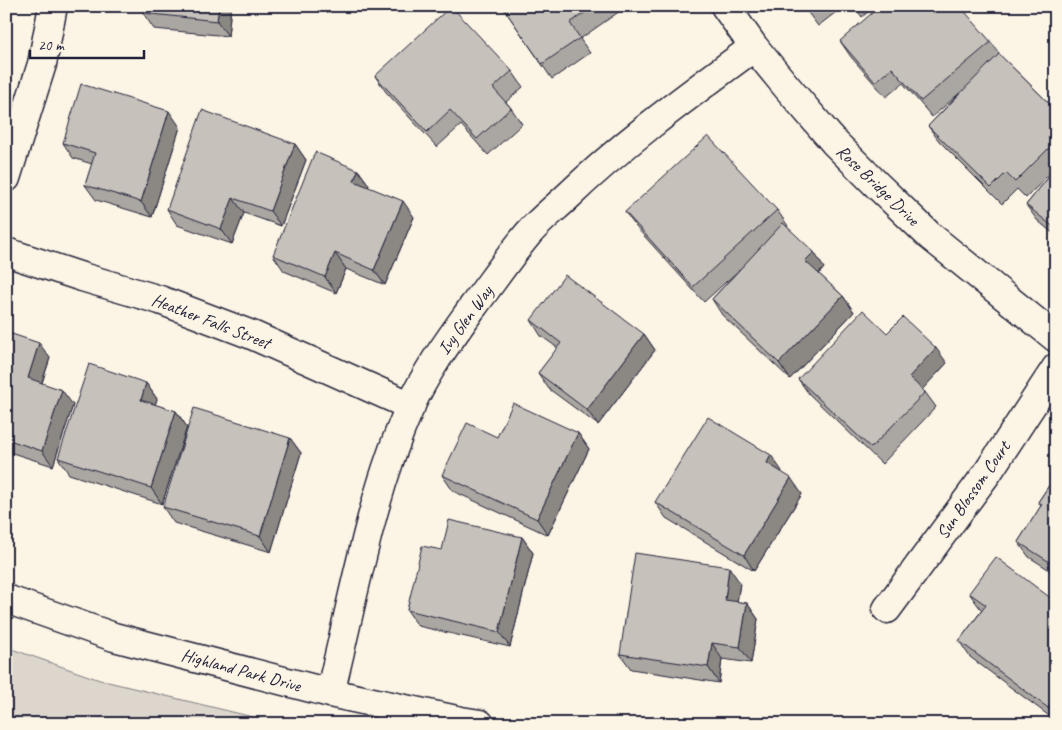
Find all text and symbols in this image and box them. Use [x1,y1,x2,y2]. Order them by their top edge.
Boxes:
scale bar [30,28,144,60]
text: 20 m [38,36,65,55]
street label: Rose Bridge Drive [832,140,925,231]
street label: Ivy Glen Way [433,280,498,359]
street label: Heather Falls Street [149,288,276,355]
street label: Sun Blossom Court [931,435,1016,543]
street label: Highland Park Drive [179,644,304,697]

